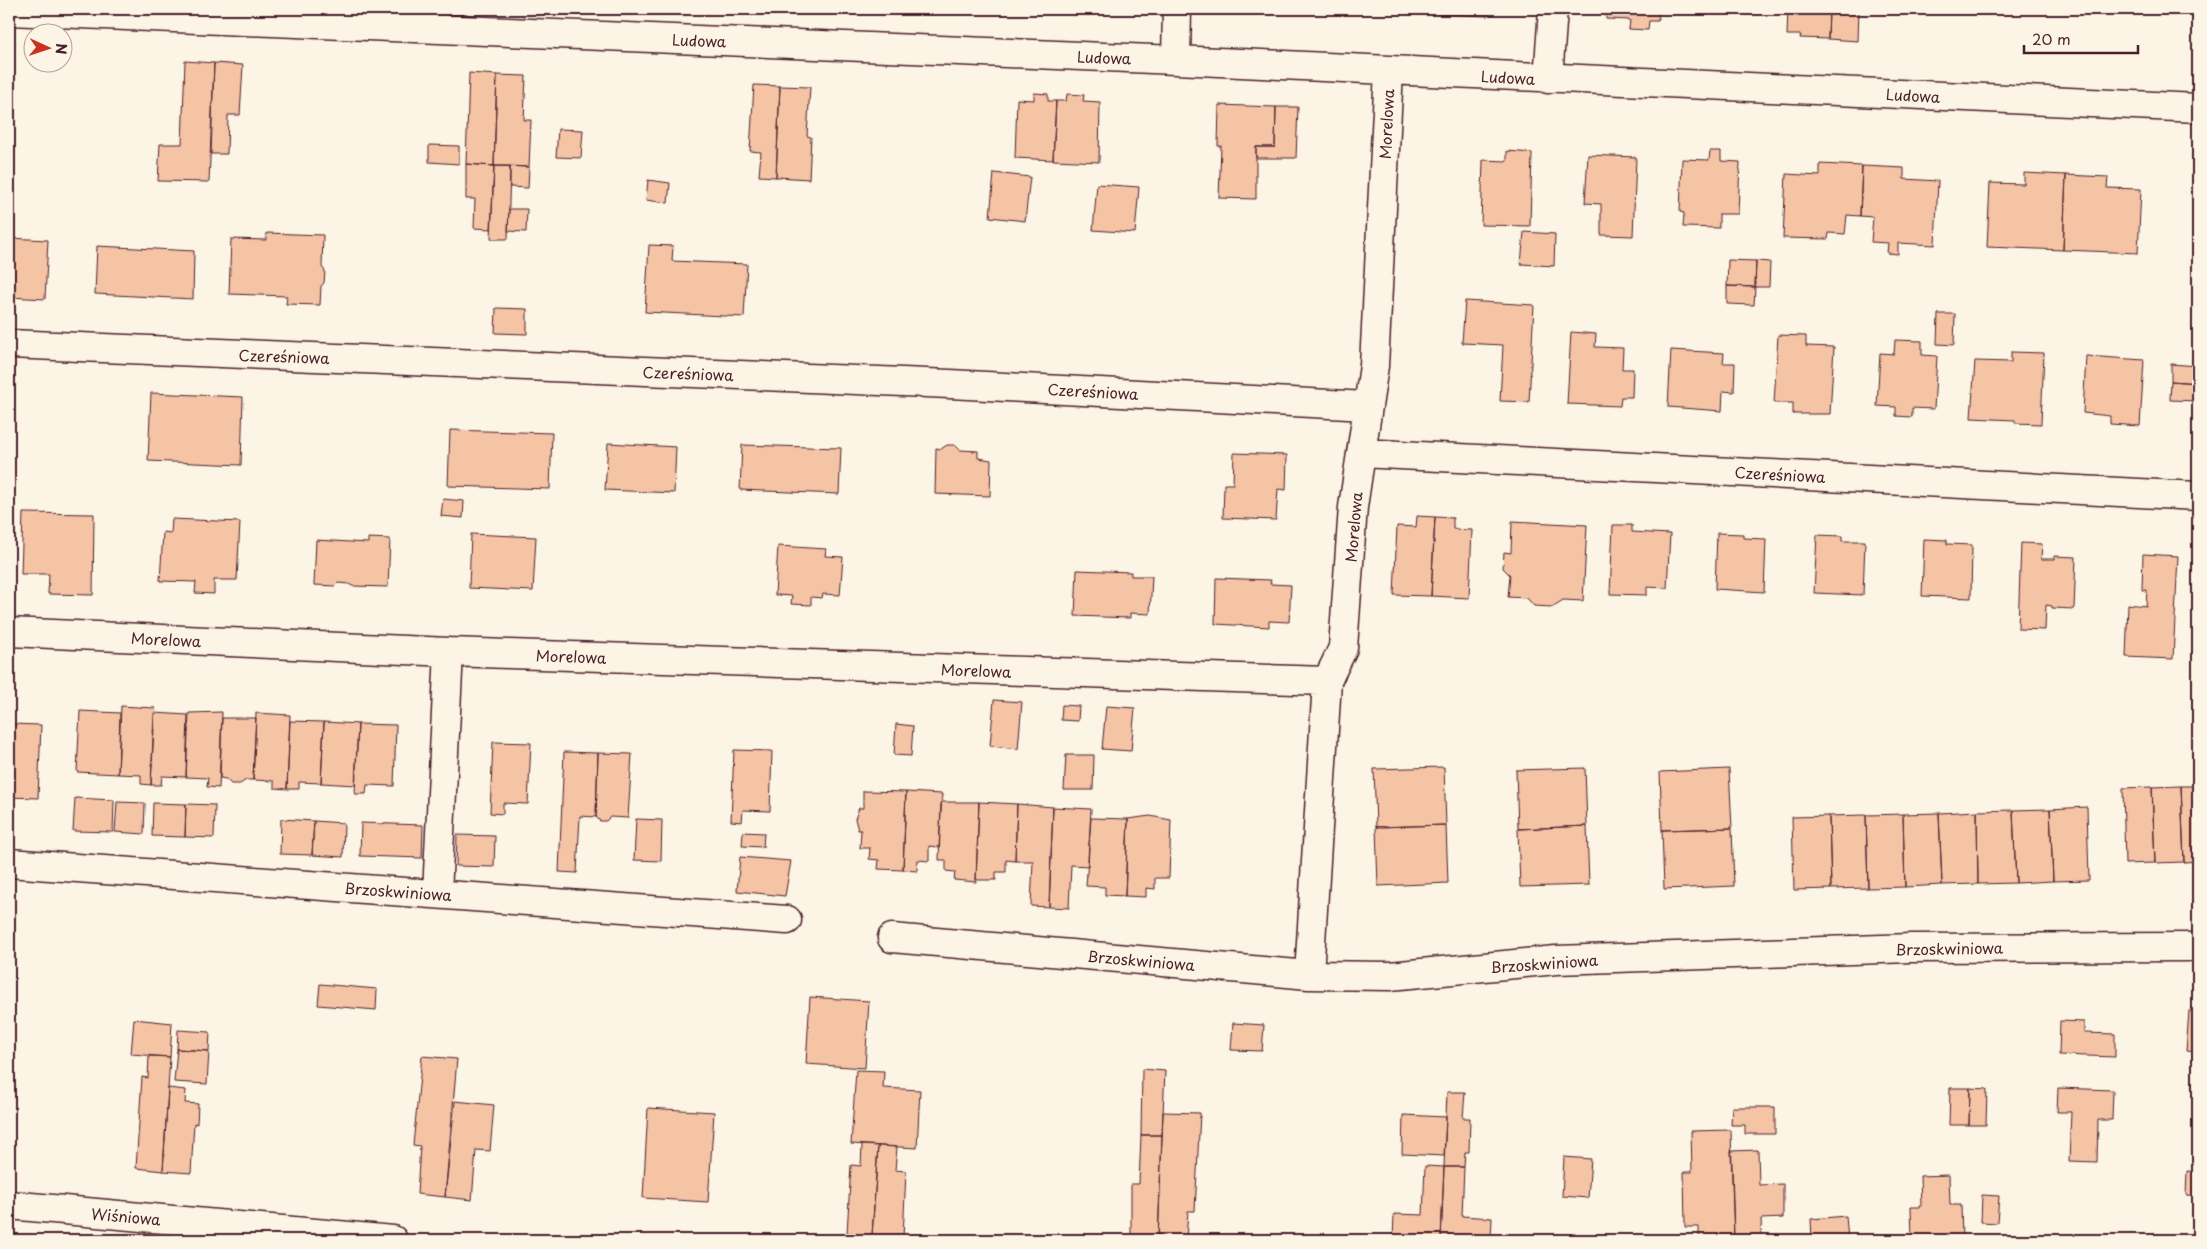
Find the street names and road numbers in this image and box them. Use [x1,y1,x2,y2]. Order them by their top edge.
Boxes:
street label: Ludowa [671,28,727,52]
street label: Ludowa [1076,45,1132,69]
street label: Ludowa [1480,64,1536,90]
street label: Ludowa [1885,82,1941,108]
street label: Morelowa [1373,88,1399,160]
street label: Czereśniowa [238,343,331,369]
street label: Czereśniowa [642,360,735,386]
street label: Czereśniowa [1047,377,1140,405]
street label: Czereśniowa [1734,460,1827,488]
street label: Morelowa [1338,490,1368,563]
street label: Morelowa [130,626,202,652]
street label: Morelowa [535,643,607,669]
street label: Morelowa [940,657,1012,683]
street label: Brzoskwiniowa [343,876,453,906]
street label: Brzoskwiniowa [1895,936,2004,960]
street label: Brzoskwiniowa [1086,944,1196,976]
street label: Brzoskwiniowa [1489,948,1599,978]
street label: Wiśniowa [90,1202,162,1231]

